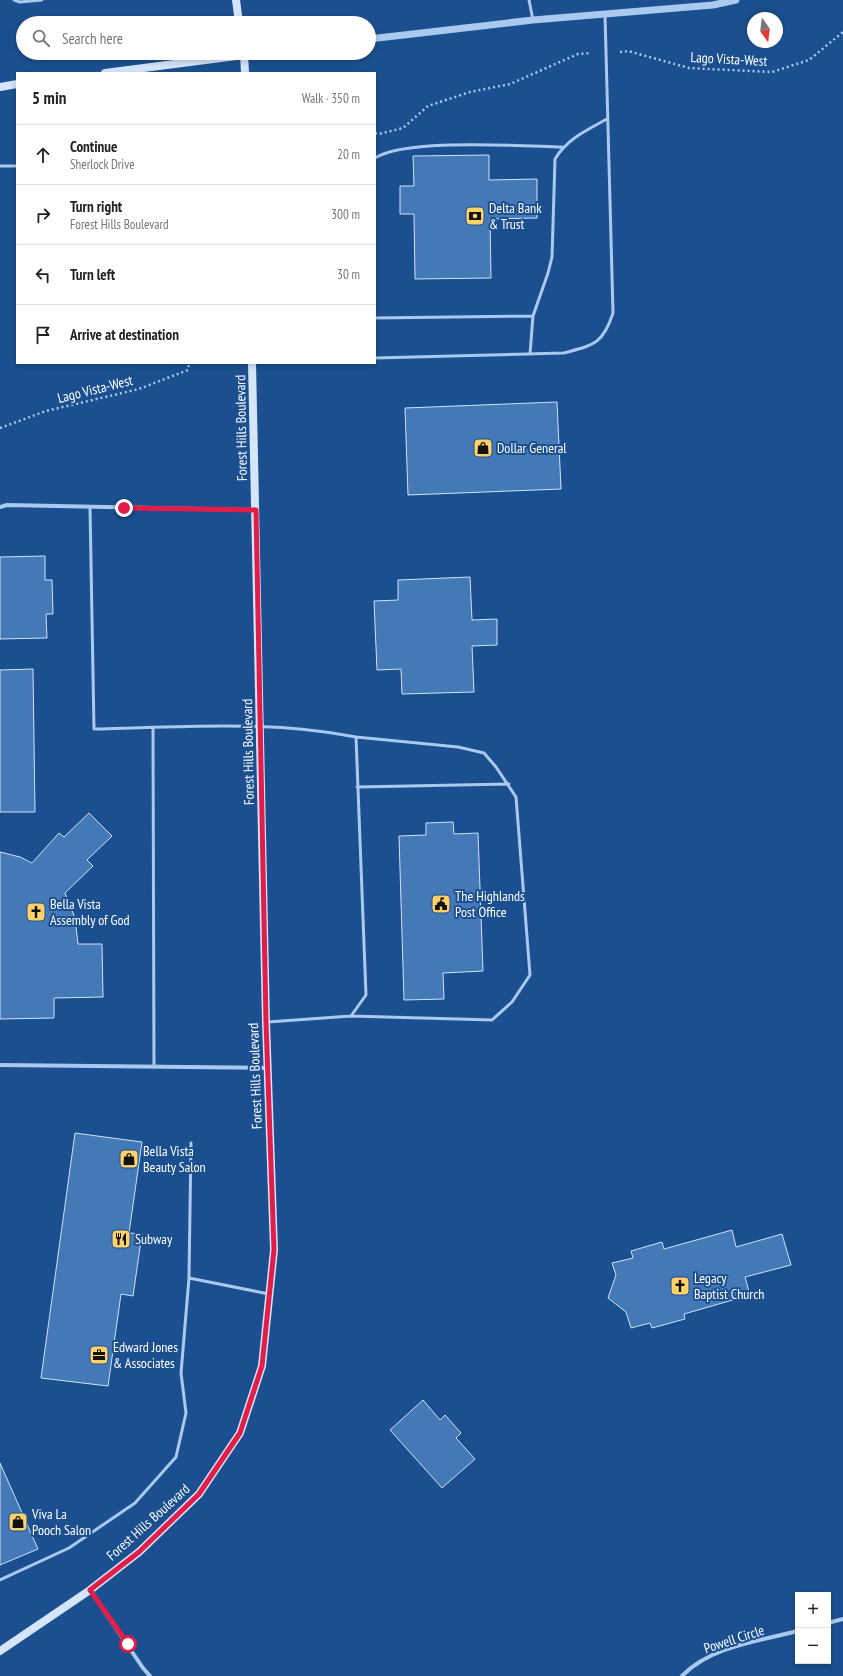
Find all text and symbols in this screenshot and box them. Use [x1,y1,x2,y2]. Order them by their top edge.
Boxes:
north arrow [747,12,783,48]
search box [16,16,376,60]
icon: search [30,27,52,49]
text: Search here [62,29,123,48]
street label: Lago Vista-West [690,48,768,70]
text: 5 min [32,87,66,109]
text: Walk · 350 m [302,90,360,107]
text: Continue [70,137,117,156]
icon: ahead [32,144,54,166]
text: 20 m [337,146,360,163]
text: Sherlock Drive [70,156,135,173]
text: Turn right [70,197,122,216]
place label: Delta Bank & Trust [489,199,542,233]
icon: right [32,204,54,226]
bank icon: Delta Bank & Trust [464,205,486,227]
text: 300 m [331,206,360,223]
text: Forest Hills Boulevard [70,216,169,233]
icon: left [32,264,54,286]
text: Turn left [70,265,115,284]
text: 30 m [337,266,360,283]
icon: arrive [32,324,54,346]
text: Arrive at destination [70,325,179,344]
street label: Lago Vista-West [56,371,135,407]
street label: Forest Hills Boulevard [231,375,251,481]
shop icon: Dollar General [472,437,494,459]
place label: Dollar General [497,439,567,457]
route end [115,499,133,517]
street label: Forest Hills Boulevard [238,699,258,805]
place label: The Highlands Post Office [455,887,525,921]
public building icon: The Highlands Post Office [430,893,452,915]
place label: Bella Vista Assembly of God [50,895,130,929]
church icon: Bella Vista Assembly of God [25,901,47,923]
street label: Forest Hills Boulevard [244,1023,266,1129]
place label: Bella Vista Beauty Salon [143,1142,206,1176]
shop icon: Bella Vista Beauty Salon [118,1148,140,1170]
restaurant icon: Subway [110,1228,132,1250]
place label: Subway [135,1230,173,1248]
place label: Legacy Baptist Church [694,1269,764,1303]
church icon: Legacy Baptist Church [669,1275,691,1297]
place label: Edward Jones & Associates [113,1338,178,1372]
office icon: Edward Jones & Associates [88,1344,110,1366]
street label: Forest Hills Boulevard [103,1480,193,1564]
place label: Viva La Pooch Salon [31,1505,91,1539]
shop icon: Viva La Pooch Salon [7,1511,29,1533]
map controls [795,1592,831,1664]
button: + [795,1592,831,1628]
street label: Powell Circle [701,1621,767,1657]
button: − [795,1628,831,1664]
route start [119,1635,137,1653]

